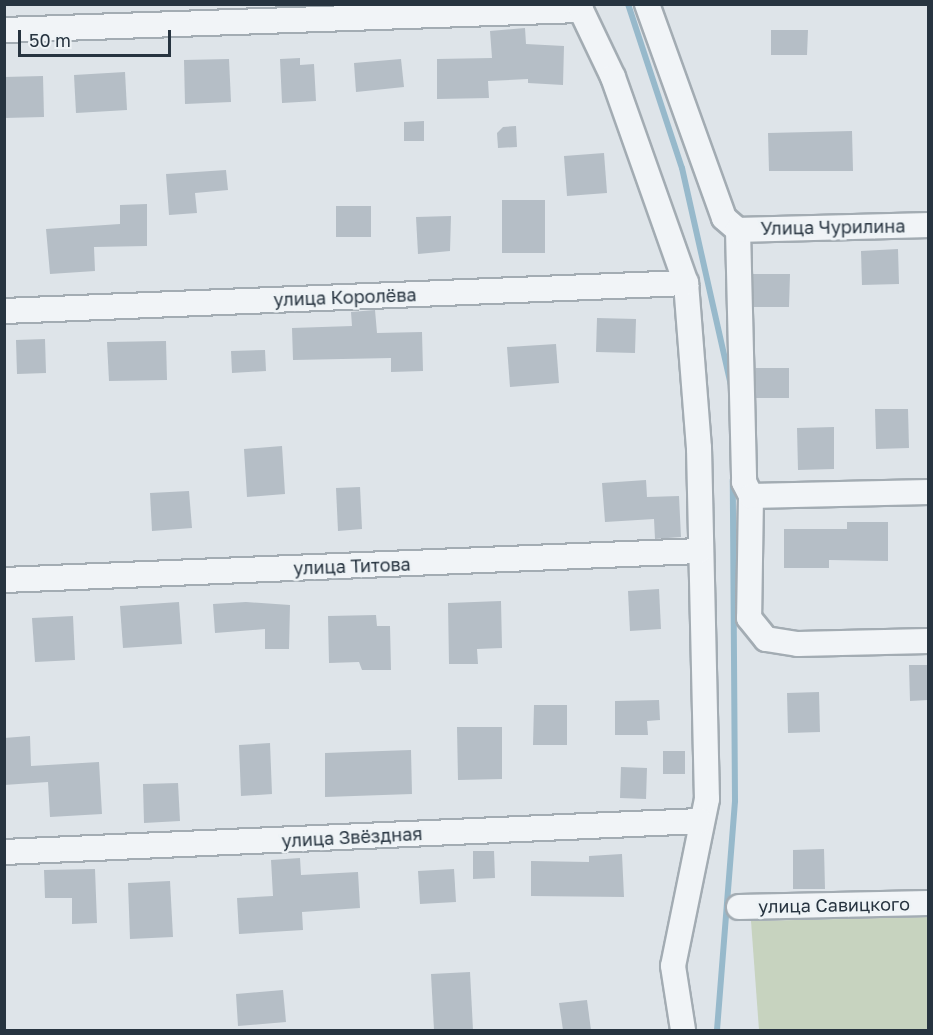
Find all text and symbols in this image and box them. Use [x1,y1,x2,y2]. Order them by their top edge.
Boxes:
scale bar [21,18,174,56]
text: 50 m [29,29,71,51]
street label: Улица Чурилина [760,215,906,239]
street label: улица Королёва [273,284,417,310]
street label: улица Титова [293,553,411,579]
street label: улица Звёздная [281,823,423,851]
street label: улица Савицкого [758,893,910,917]

